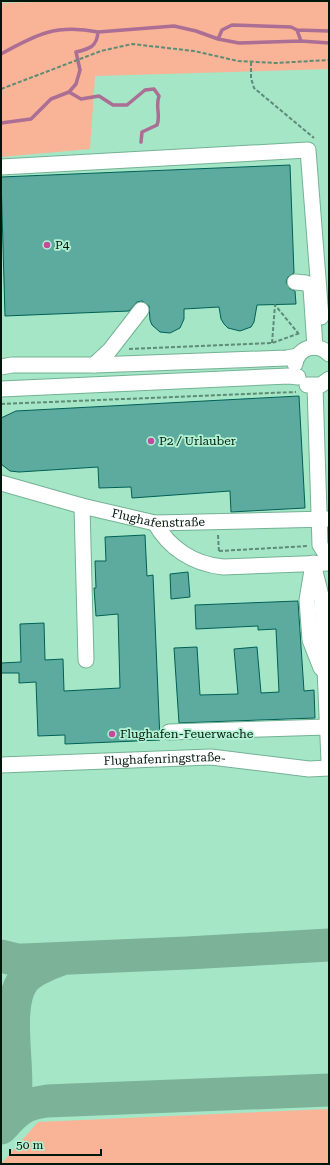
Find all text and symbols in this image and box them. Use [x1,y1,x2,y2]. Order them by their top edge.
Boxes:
place label: P4 [55,238,70,252]
marker: P4 [42,240,52,250]
place label: P2 / Urlauber [159,434,236,448]
marker: P2 / Urlauber [146,436,156,446]
street label: Flughafenstraße [110,506,205,530]
place label: Flughafen-Feuerwache [120,727,254,741]
marker: Flughafen-Feuerwache [107,729,117,739]
street label: Flughafenringstraße- [103,750,227,768]
scale bar [10,1131,101,1157]
text: 50 m [16,1138,43,1152]

